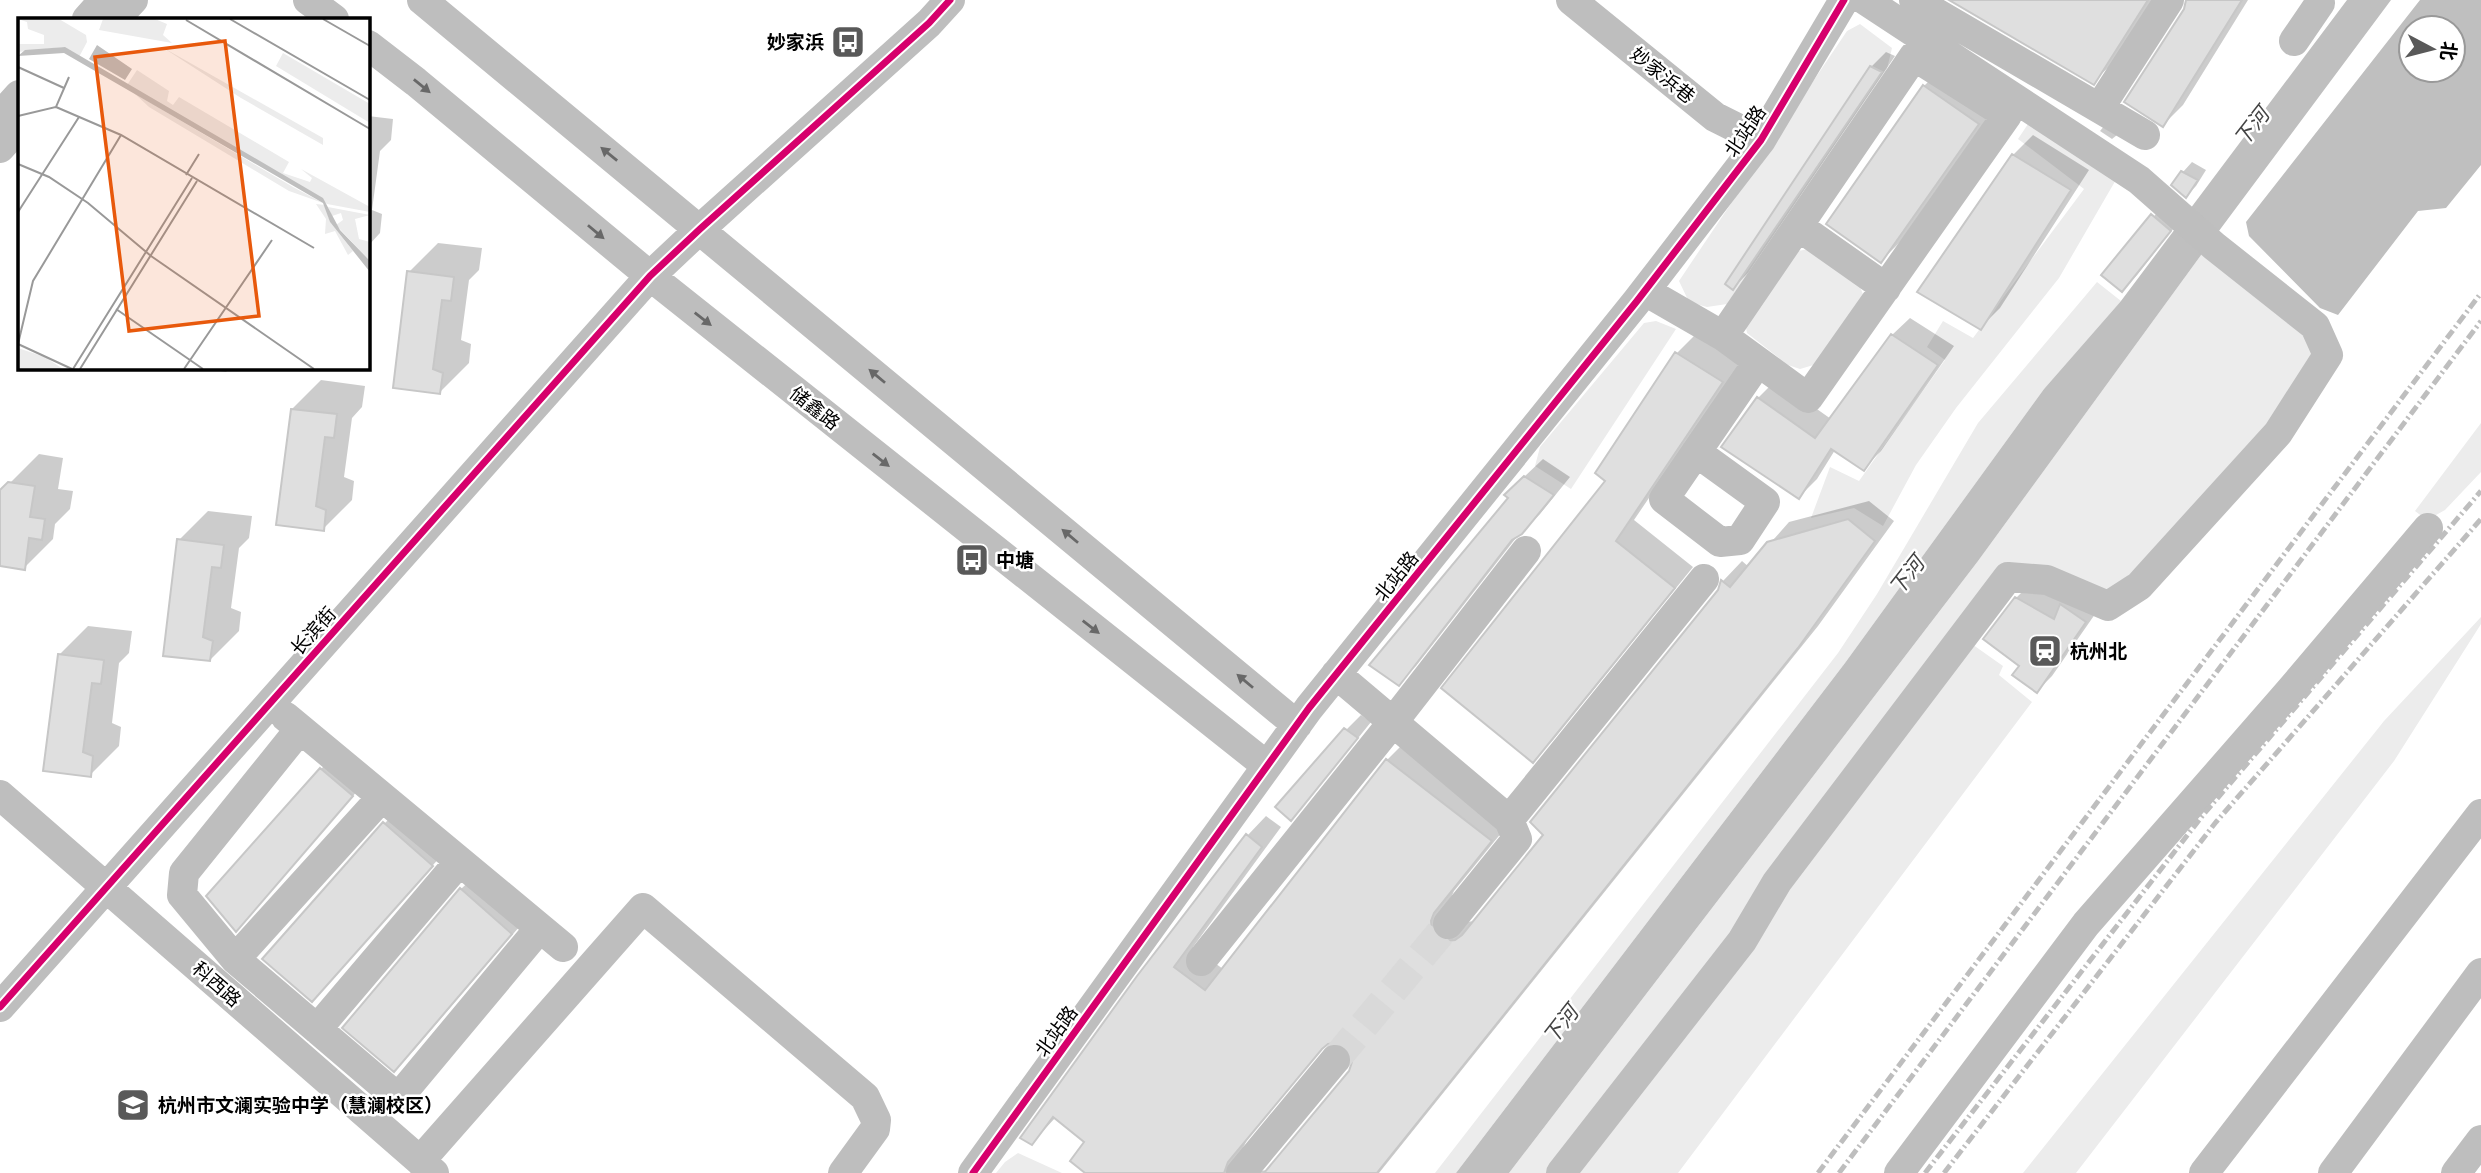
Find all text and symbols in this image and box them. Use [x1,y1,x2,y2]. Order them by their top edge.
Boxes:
north arrow [2397,14,2467,84]
inset map [18,18,369,369]
bus stop icon: 妙家浜 [829,23,867,61]
place label: 妙家浜 [767,31,824,53]
text: 北 [2437,40,2461,62]
street label: 妙家浜巷 [1627,43,1699,107]
one-way arrow [412,79,430,94]
water label: 下河 [2229,99,2276,150]
street label: 北站路 [1720,101,1770,161]
one-way arrow [601,147,618,162]
one-way arrow [588,224,605,239]
one-way arrow [694,311,712,325]
one-way arrow [868,369,885,384]
street label: 储鑫路 [786,382,844,434]
one-way arrow [872,453,890,468]
one-way arrow [1061,529,1078,544]
bus stop icon: 中塘 [953,541,991,579]
street label: 北站路 [1370,547,1422,605]
water label: 下河 [1884,548,1931,599]
place label: 中塘 [996,549,1034,571]
street label: 长滨街 [286,602,340,660]
one-way arrow [1082,619,1100,634]
station icon: 杭州北 [2026,632,2064,670]
place label: 杭州北 [2070,640,2127,662]
one-way arrow [1236,674,1253,689]
street label: 科西路 [188,957,246,1011]
water label: 下河 [1538,997,1585,1048]
street label: 北站路 [1030,1001,1082,1061]
school or university icon: 杭州市文澜实验中学（慧澜校区） [114,1086,152,1124]
place label: 杭州市文澜实验中学（慧澜校区） [158,1094,443,1116]

